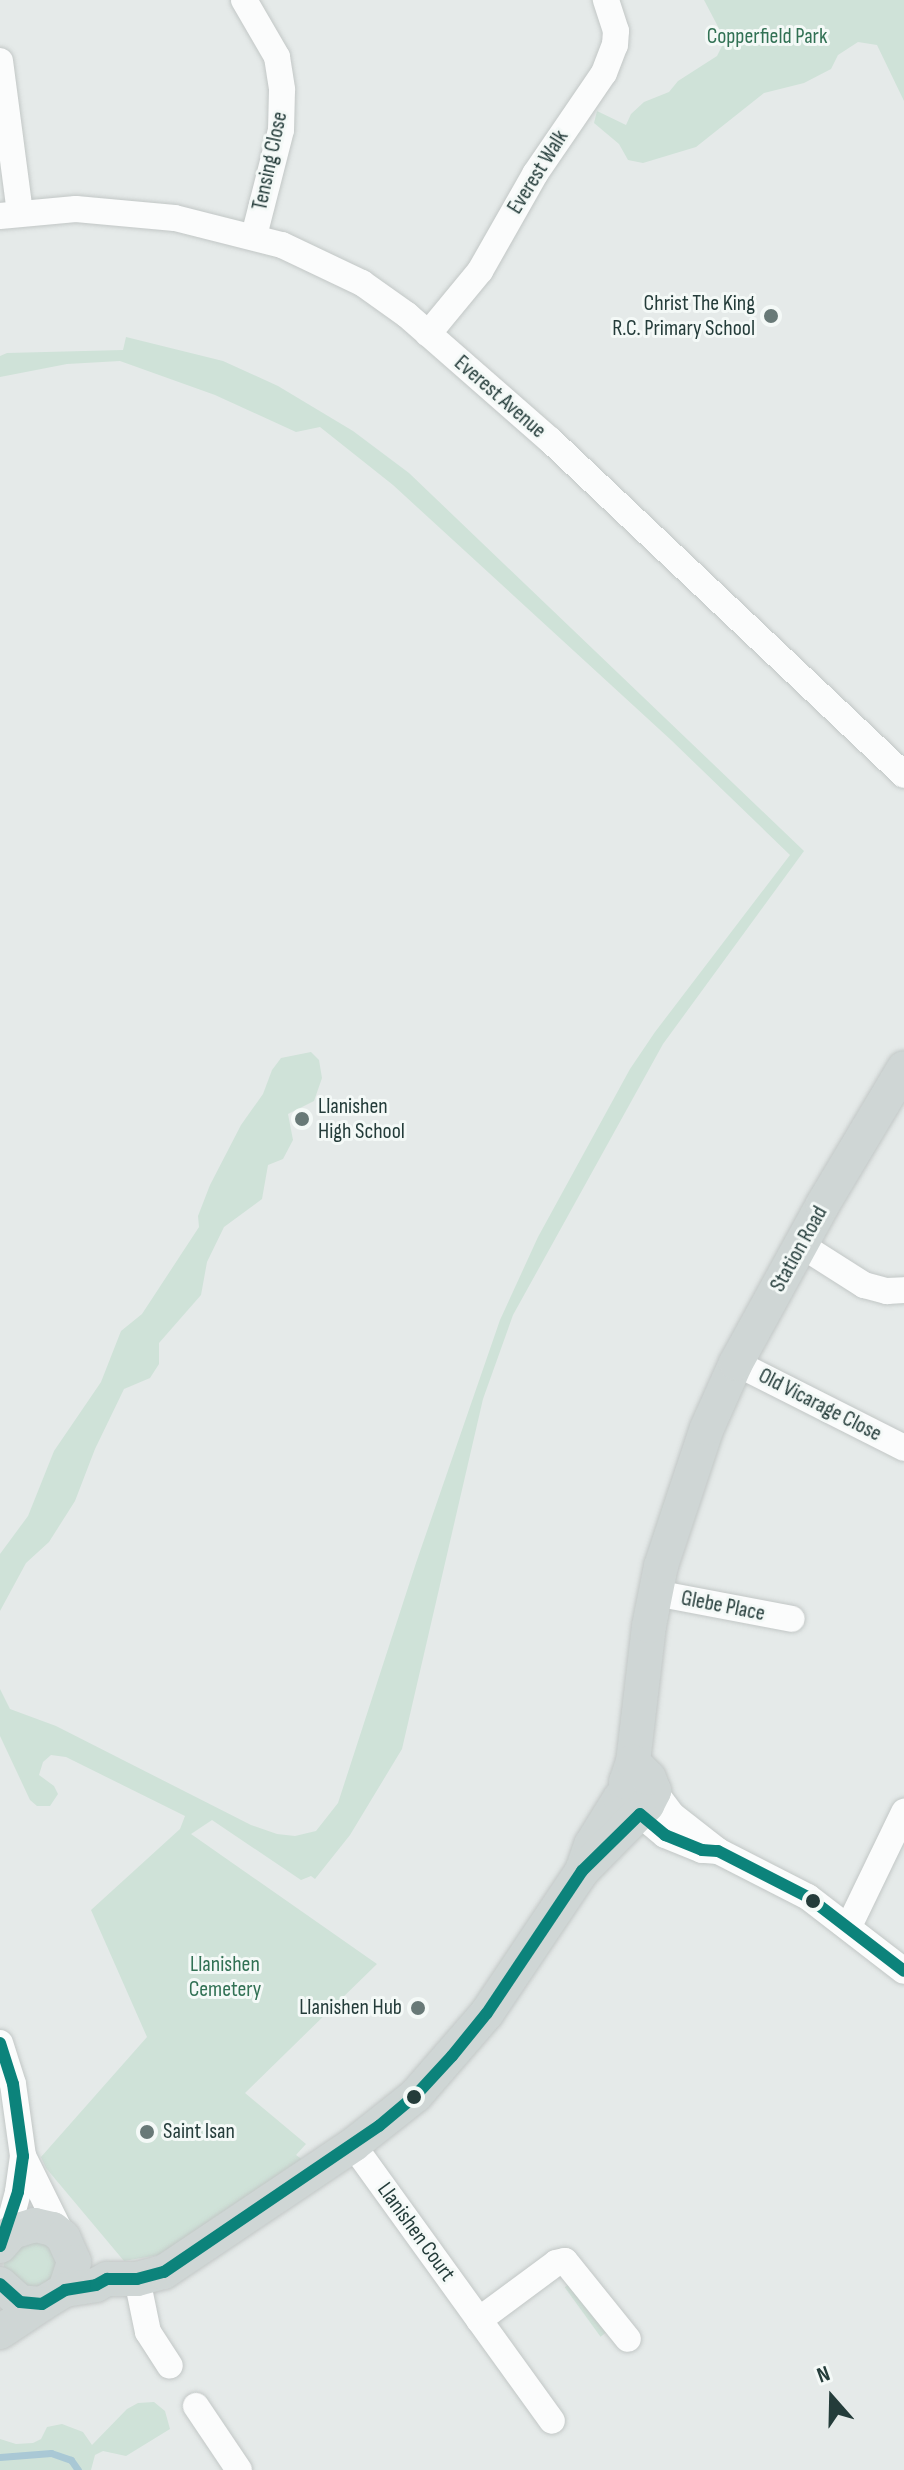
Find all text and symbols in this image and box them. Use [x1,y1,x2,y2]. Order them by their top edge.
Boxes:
park label: Copperfield Park [707,24,827,50]
street label: Tensing Close [247,109,293,213]
street label: Everest Walk [502,125,574,219]
place label: Christ The King R.C. Primary School [612,290,755,342]
marker: Christ The King R.C. Primary School [762,307,780,325]
street label: Everest Avenue [449,350,551,444]
place label: Llanishen High School [318,1093,405,1144]
marker: Llanishen High School [293,1110,311,1128]
street label: Station Road [765,1202,833,1296]
street label: Old Vicarage Close [754,1363,886,1447]
street label: Glebe Place [679,1585,767,1627]
unlabelled marker [805,1893,821,1909]
park label: Llanishen Cemetery [189,1951,261,2002]
place label: Llanishen Hub [299,1995,402,2021]
marker: Llanishen Hub [409,1999,427,2017]
unlabelled marker [406,2089,422,2105]
place label: Saint Isan [163,2119,235,2145]
marker: Saint Isan [138,2123,156,2141]
street label: Llanishen Court [371,2178,461,2286]
north arrow [792,2358,872,2438]
text: N [813,2360,834,2390]

